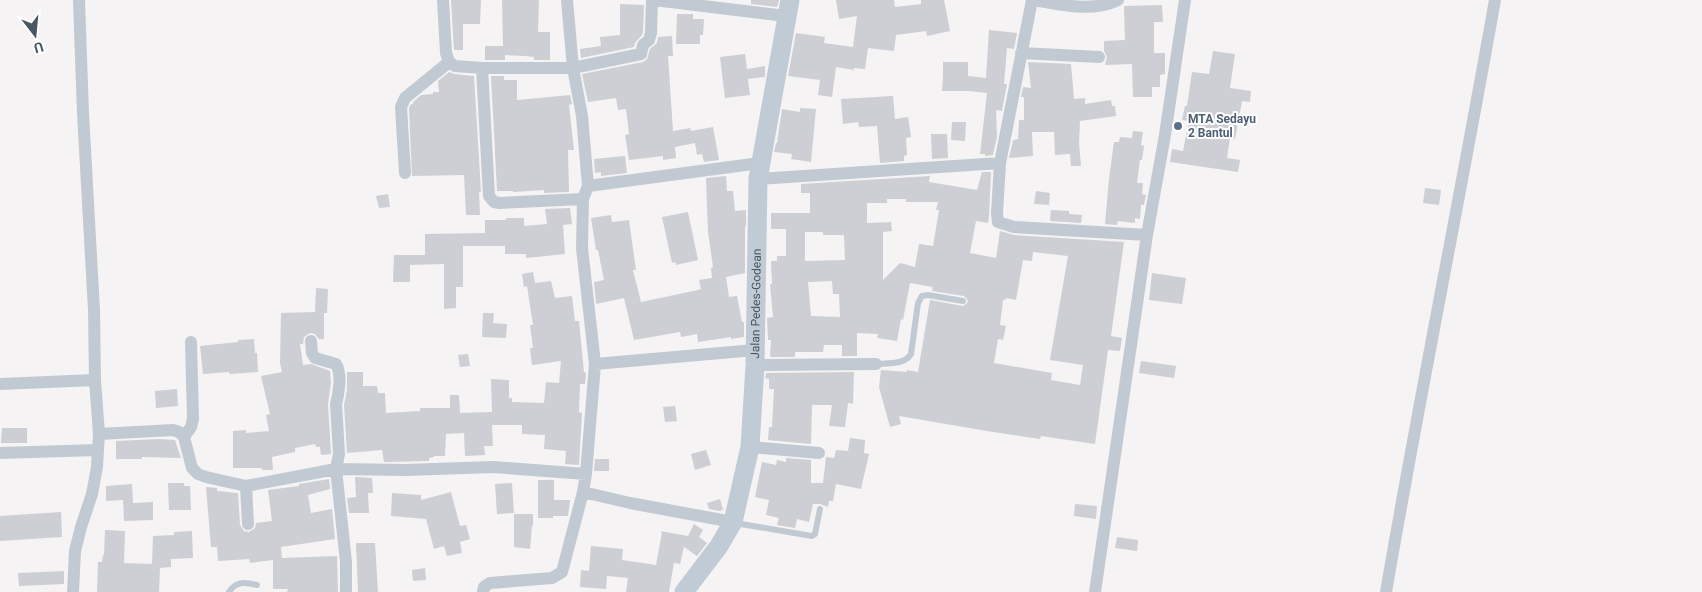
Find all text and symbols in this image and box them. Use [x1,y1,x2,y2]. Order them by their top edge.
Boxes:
north arrow [10,10,60,60]
text: U [32,39,45,56]
place label: MTA Sedayu 2 Bantul [1188,112,1256,140]
marker: MTA Sedayu 2 Bantul [1172,120,1184,132]
street label: Jalan Pedes-Godean [748,248,764,359]

